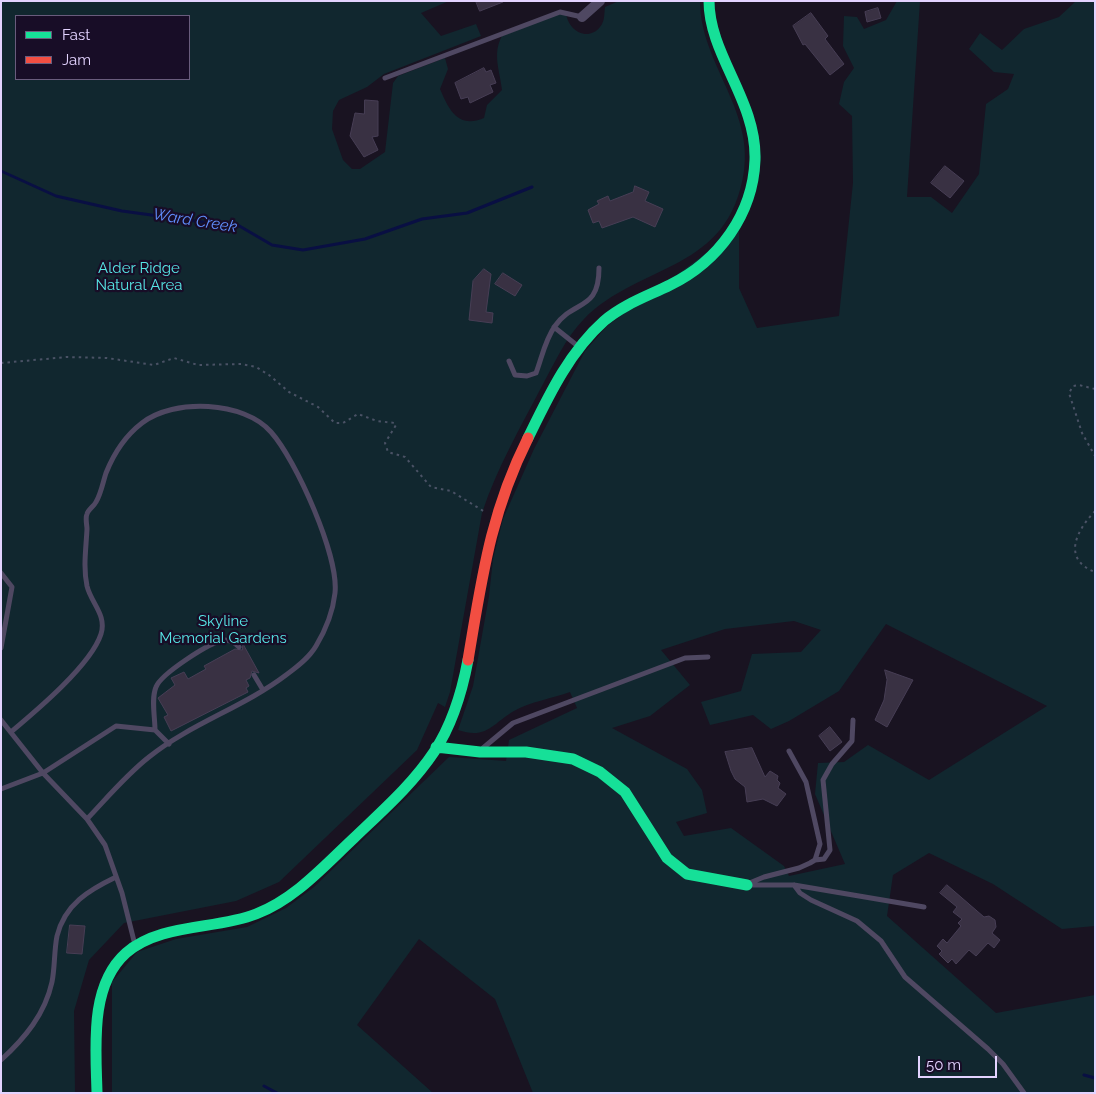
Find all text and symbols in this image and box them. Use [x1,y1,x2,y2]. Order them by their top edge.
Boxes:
legend [15,15,190,80]
text: Fast [62,26,90,44]
text: Jam [62,51,91,69]
water label: Ward Creek [152,205,238,237]
park label: Alder Ridge Natural Area [95,259,183,294]
park label: Skyline Memorial Gardens [159,612,287,647]
scale bar [921,1046,1000,1078]
text: 50 m [926,1056,961,1074]

